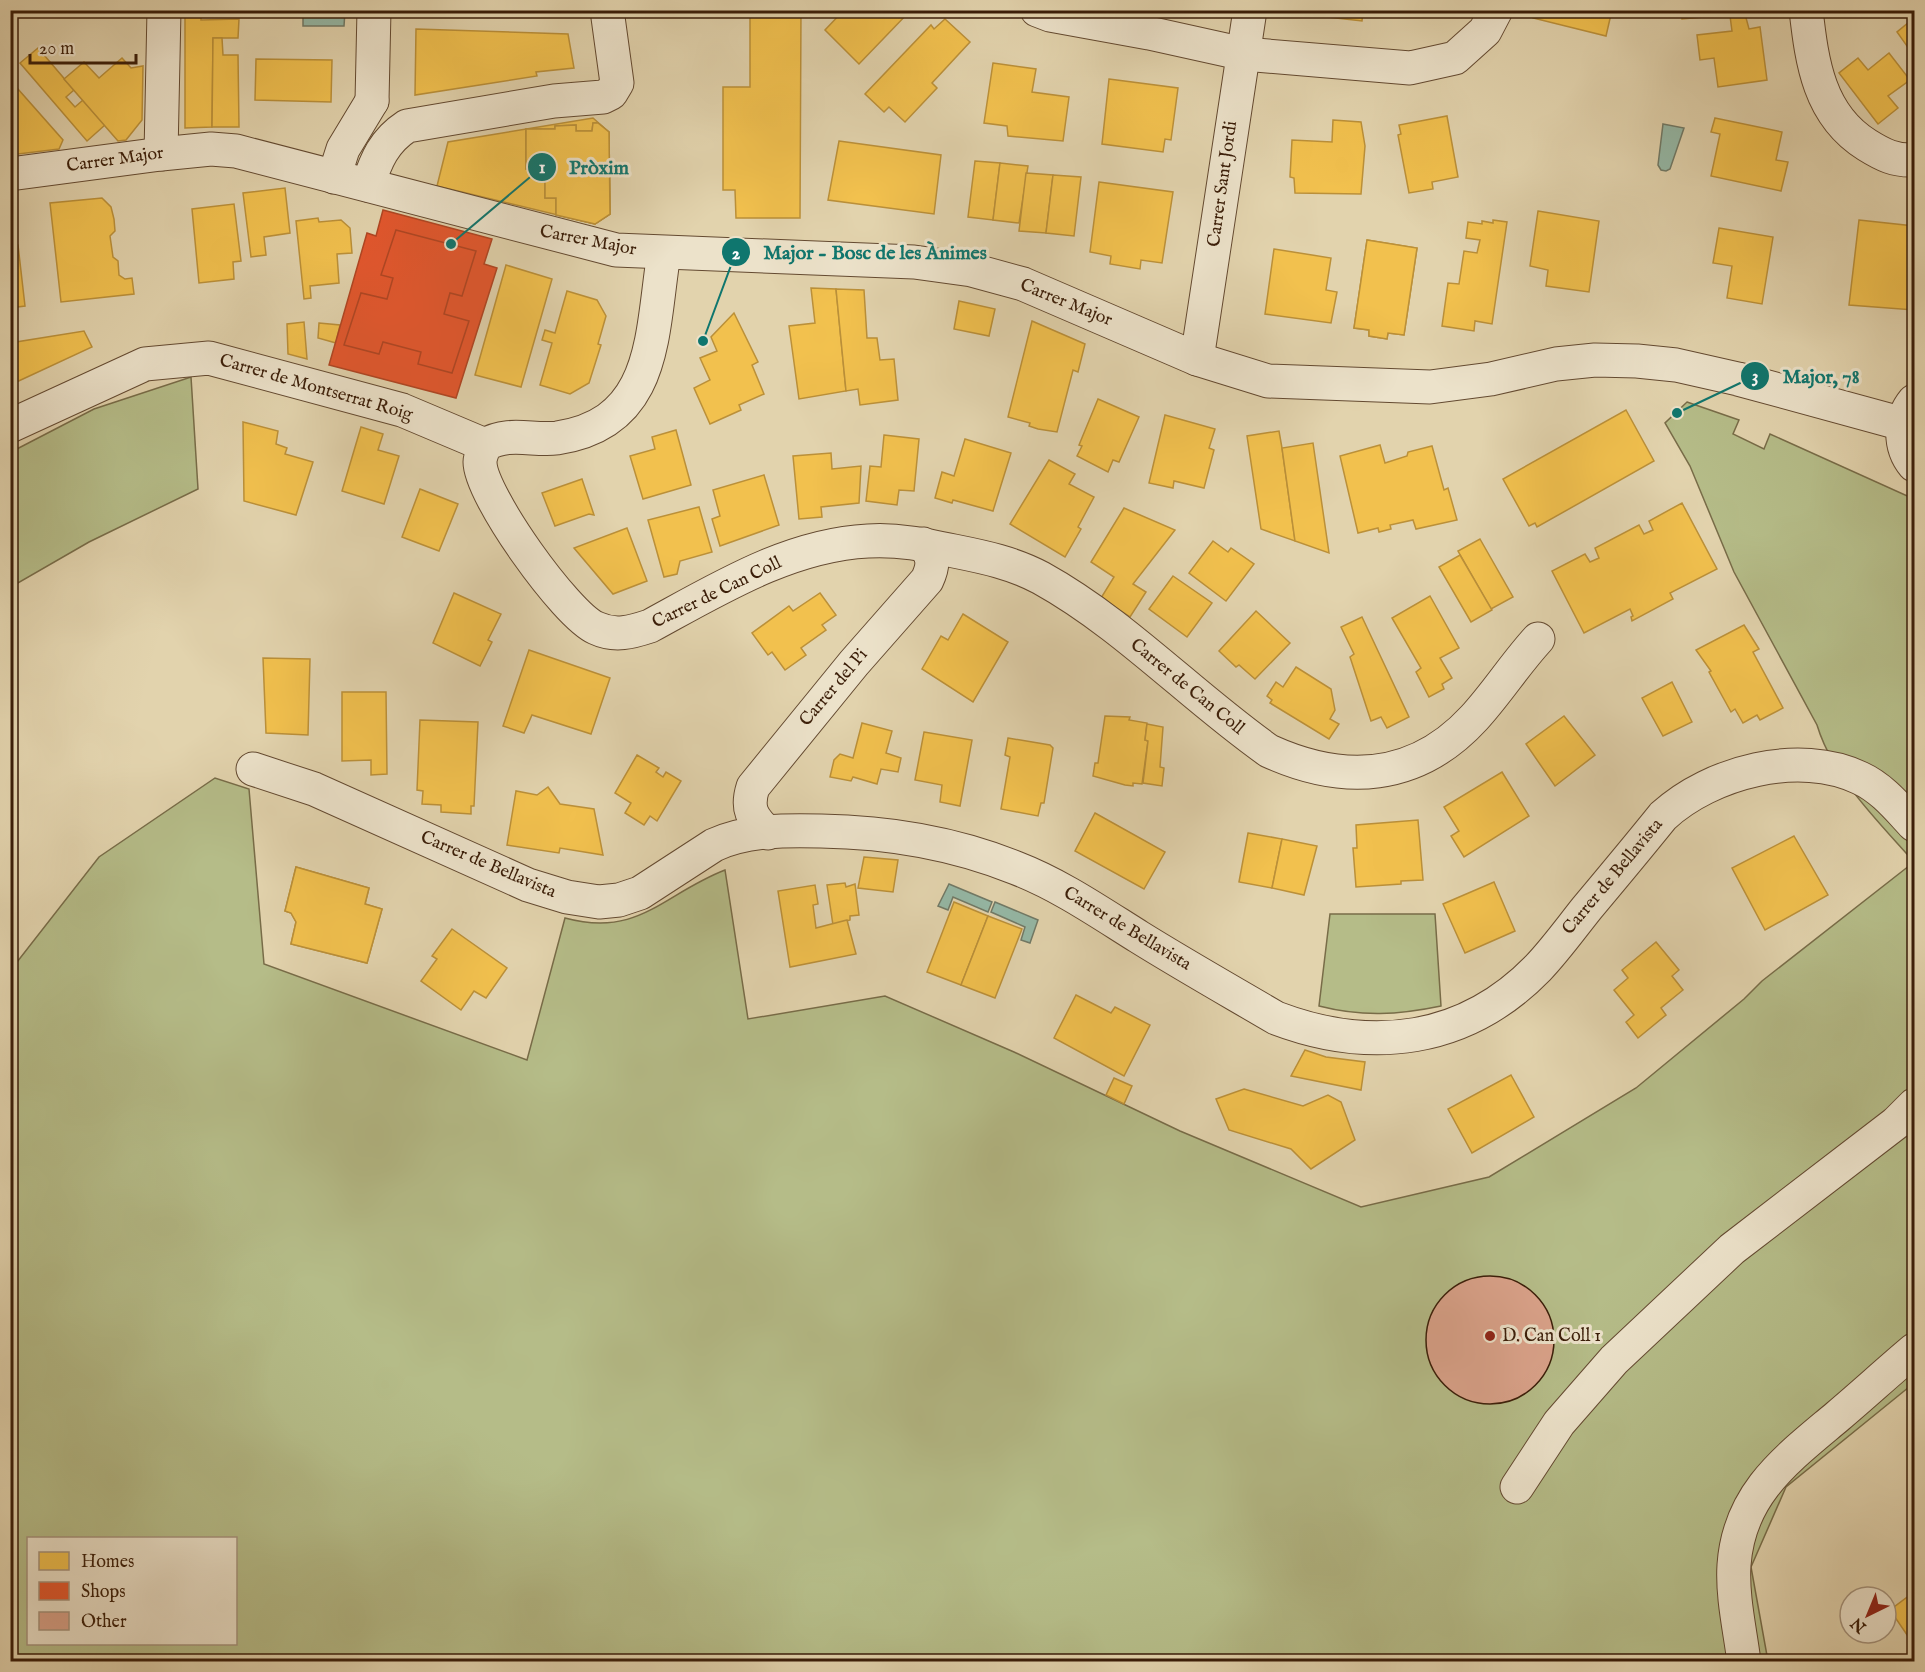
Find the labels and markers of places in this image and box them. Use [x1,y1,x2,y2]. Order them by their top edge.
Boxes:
callout: Pròxim [527,148,641,186]
callout: Major - Bosc de les Ànimes [721,233,999,271]
callout: Major, 78 [1740,357,1871,395]
place label: D. Can Coll 1 [1502,1325,1601,1348]
marker: D. Can Coll 1 [1483,1329,1497,1343]

